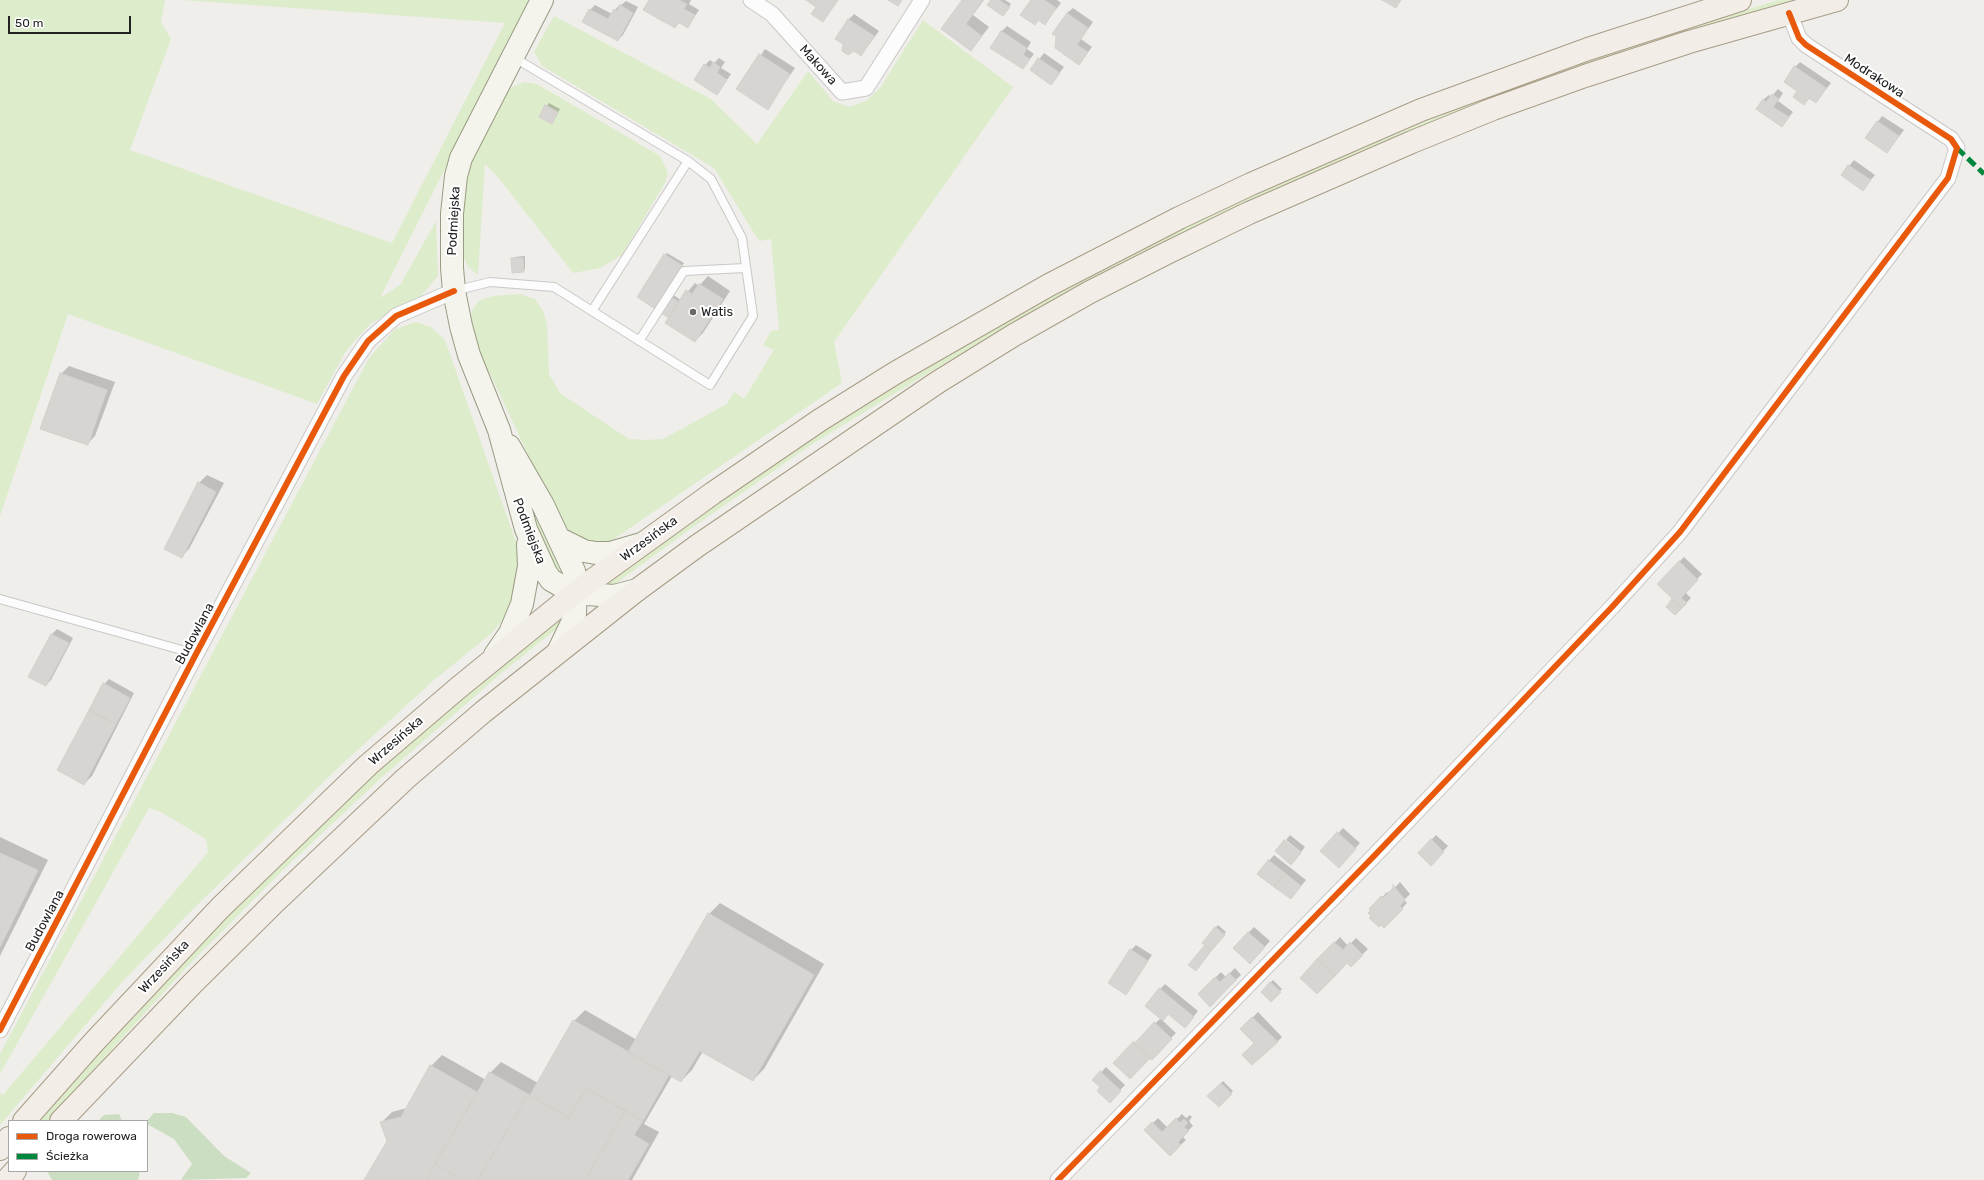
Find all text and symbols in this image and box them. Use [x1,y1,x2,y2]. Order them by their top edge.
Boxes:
scale bar [10,8,133,34]
text: 50 m [15,16,43,30]
street label: Makowa [796,42,840,88]
street label: Modrakowa [1841,51,1907,101]
street label: Podmiejska [444,186,464,256]
place label: Watis [701,304,733,320]
marker: Watis [688,307,698,317]
street label: Podmiejska [509,496,549,566]
street label: Wrzesińska [617,513,681,565]
street label: Budowlana [172,601,218,667]
street label: Wrzesińska [366,713,426,769]
street label: Budowlana [22,888,68,954]
street label: Wrzesińska [135,937,193,997]
legend [8,1120,148,1172]
text: Droga rowerowa [46,1129,137,1143]
text: Ścieżka [46,1149,89,1163]

